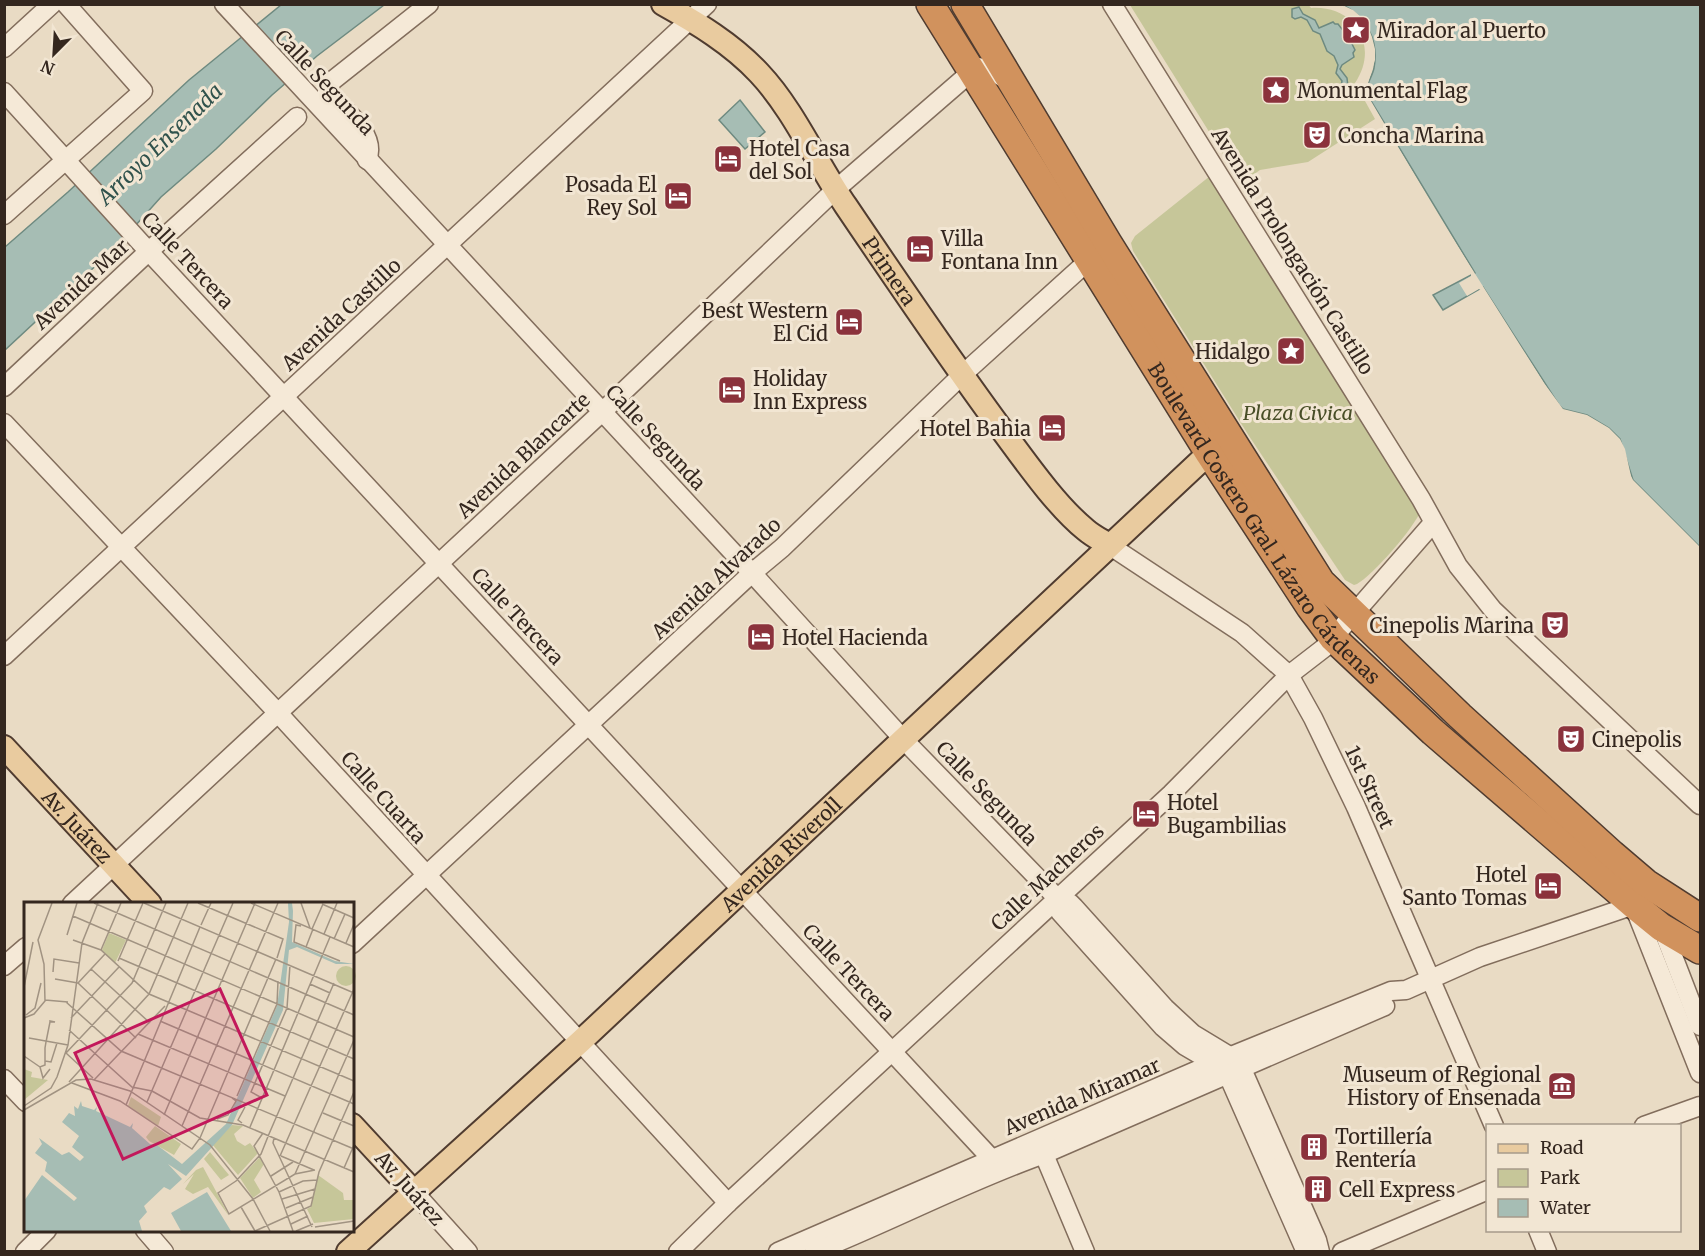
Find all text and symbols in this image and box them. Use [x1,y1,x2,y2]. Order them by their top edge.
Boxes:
place icon: Mirador al Puerto [1340,14,1372,46]
place label: Mirador al Puerto [1377,18,1546,43]
north arrow [24,24,84,84]
street label: Calle Segunda [270,24,380,140]
text: N [38,56,58,79]
place icon: Monumental Flag [1260,74,1292,106]
water label: Arroyo Ensenada [90,78,228,212]
place label: Monumental Flag [1297,78,1468,103]
theatre icon: Concha Marina [1301,119,1333,151]
street label: Avenida Prolongación Castillo [1206,122,1380,379]
place label: Concha Marina [1338,123,1485,148]
place label: Hotel Casa del Sol [749,136,850,184]
hotel icon: Hotel Casa del Sol [712,143,744,175]
place label: Posada El Rey Sol [565,172,657,220]
hotel icon: Posada El Rey Sol [662,180,694,212]
street label: Calle Tercera [137,206,239,314]
place label: Villa Fontana Inn [940,226,1058,274]
street label: Primera [858,231,922,310]
street label: Avenida Mar [27,233,134,335]
hotel icon: Villa Fontana Inn [904,233,936,265]
street label: Avenida Castillo [275,252,406,376]
place label: Best Western El Cid [702,298,828,346]
hotel icon: Best Western El Cid [833,306,865,338]
place icon: Hidalgo [1275,335,1307,367]
place label: Hidalgo [1195,339,1270,364]
street label: Boulevard Costero Gral. Lázaro Cárdenas [1143,357,1386,689]
place label: Holiday Inn Express [753,366,867,414]
hotel icon: Holiday Inn Express [716,374,748,406]
street label: Calle Segunda [601,379,711,495]
street label: Avenida Blancarte [451,387,595,524]
park label: Plaza Civica [1243,400,1353,425]
hotel icon: Hotel Bahia [1036,412,1068,444]
place label: Hotel Bahia [920,416,1031,441]
street label: Avenida Alvarado [645,512,786,645]
street label: Calle Tercera [467,562,569,670]
theatre icon: Cinepolis Marina [1539,609,1571,641]
place label: Cinepolis Marina [1369,613,1534,638]
hotel icon: Hotel Hacienda [745,621,777,653]
place label: Hotel Hacienda [782,625,928,650]
theatre icon: Cinepolis [1555,723,1587,755]
place label: Cinepolis [1592,727,1682,752]
street label: Calle Segunda [931,736,1043,851]
street label: 1st Street [1340,742,1400,833]
street label: Calle Cuarta [336,746,432,848]
street label: Av. Juárez [36,783,118,868]
place label: Hotel Bugambilias [1167,790,1287,838]
street label: Avenida Riveroll [715,792,846,917]
hotel icon: Hotel Bugambilias [1130,798,1162,830]
street label: Calle Macheros [985,818,1109,936]
place label: Hotel Santo Tomas [1402,862,1527,910]
hotel icon: Hotel Santo Tomas [1532,870,1564,902]
inset map [24,902,354,1232]
street label: Calle Tercera [798,918,900,1026]
street label: Avenida Miramar [999,1052,1164,1141]
place label: Museum of Regional History of Ensenada [1343,1062,1541,1110]
museum icon: Museum of Regional History of Ensenada [1546,1070,1578,1102]
place label: Tortillería Rentería [1335,1124,1433,1172]
legend [1486,1124,1681,1232]
building icon: Tortillería Rentería [1298,1131,1330,1163]
text: Road [1540,1136,1584,1159]
street label: Av. Juárez [369,1145,450,1230]
text: Park [1540,1166,1581,1189]
building icon: Cell Express [1302,1173,1334,1205]
place label: Cell Express [1339,1177,1455,1202]
text: Water [1539,1196,1591,1219]

